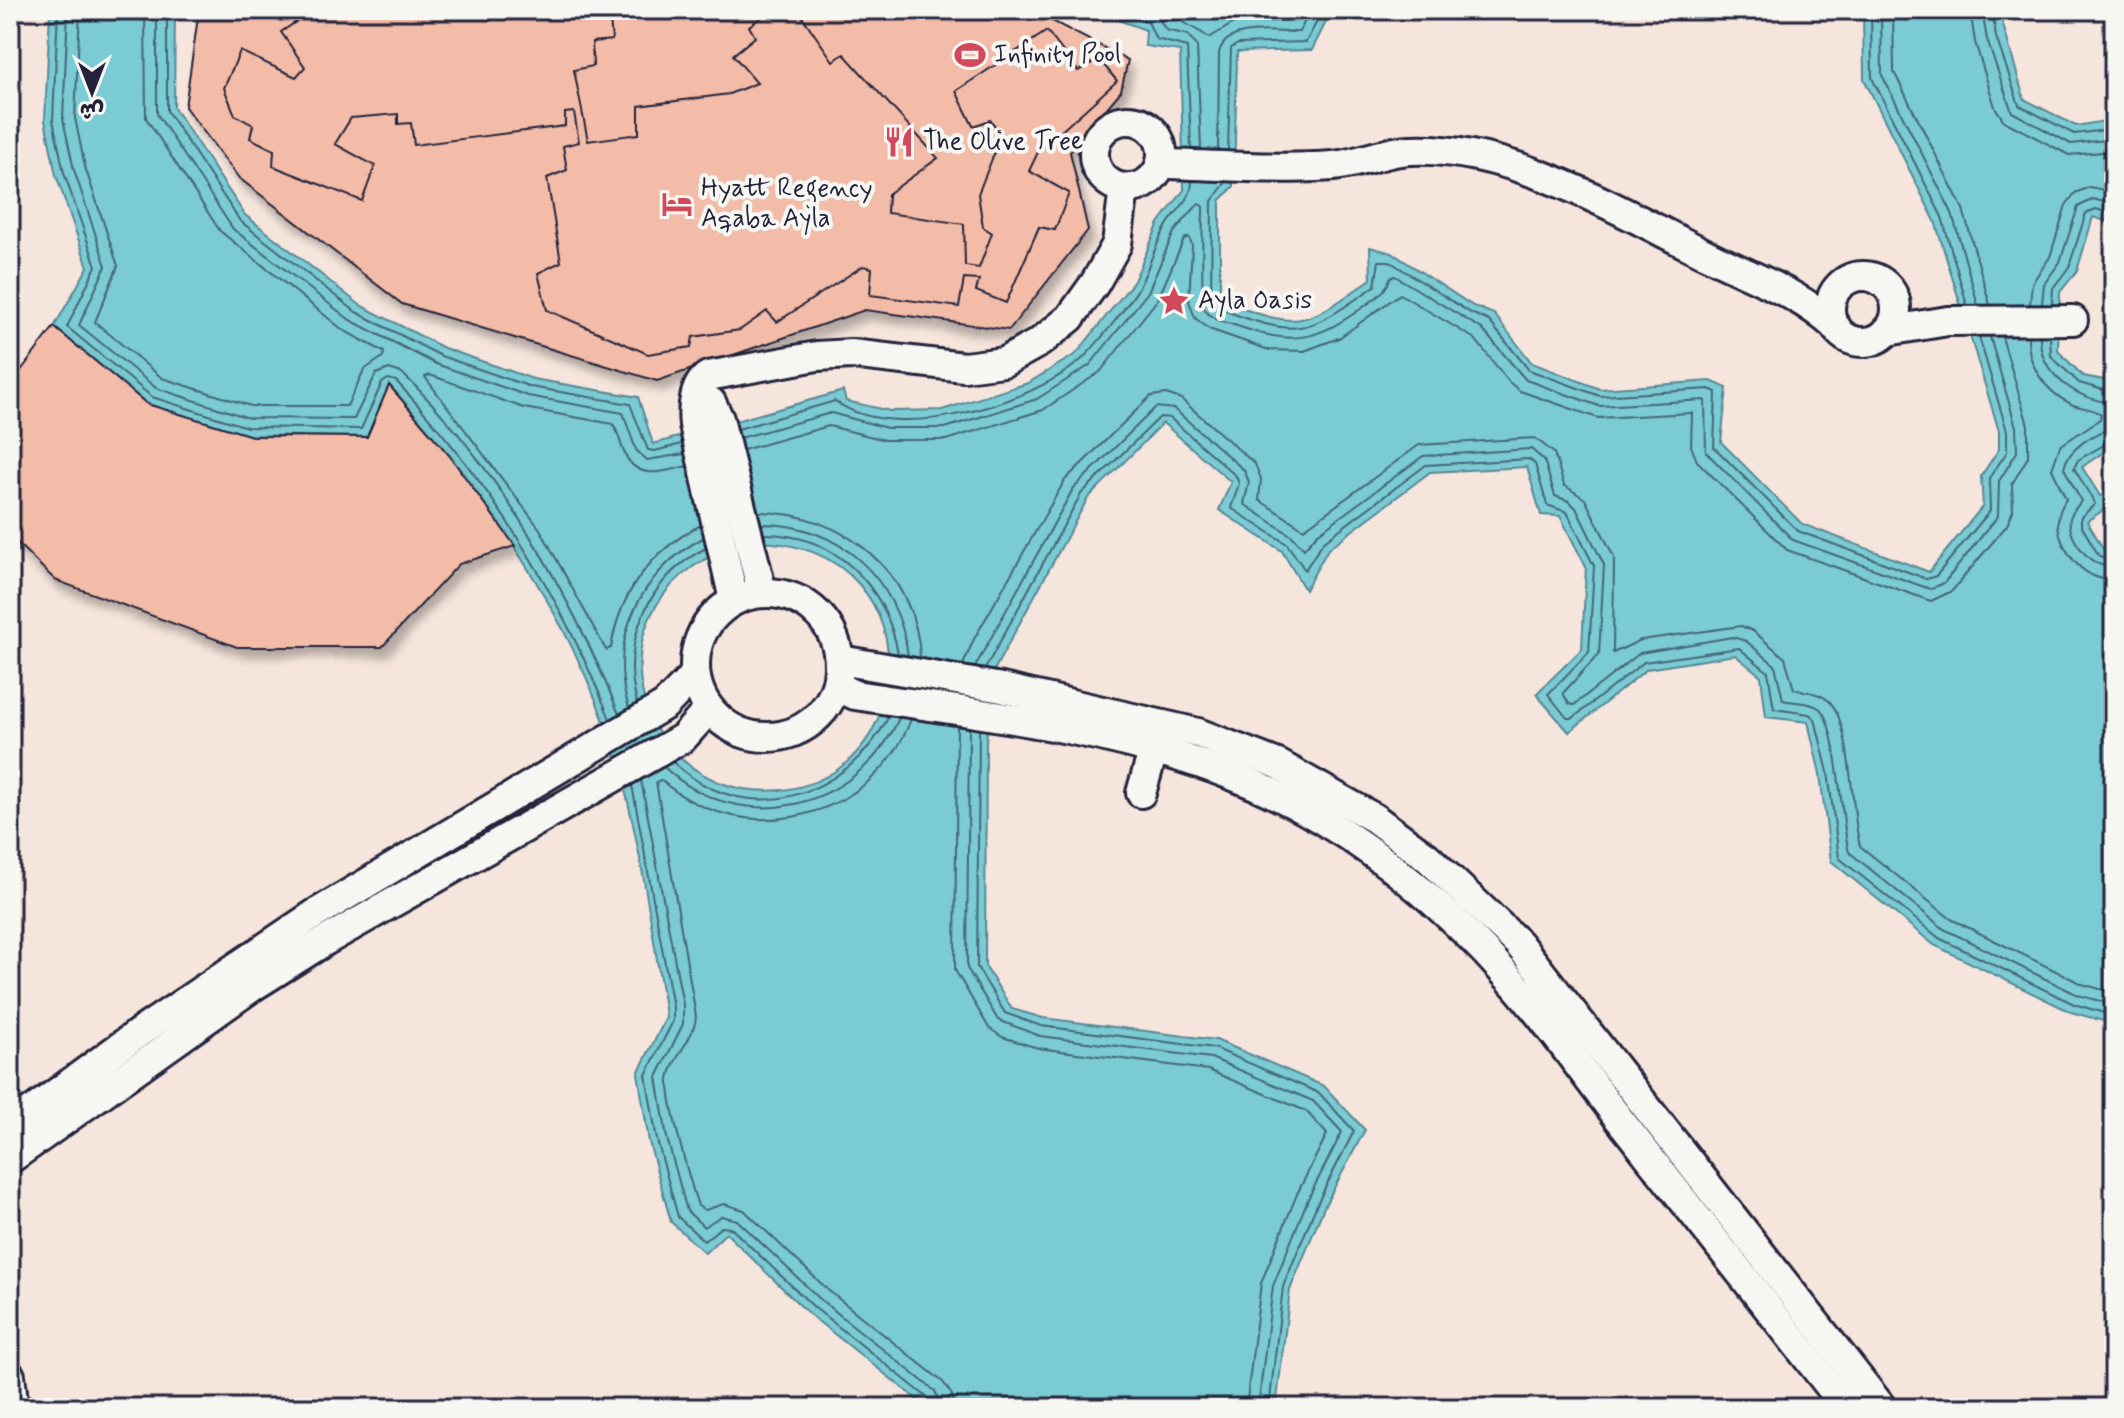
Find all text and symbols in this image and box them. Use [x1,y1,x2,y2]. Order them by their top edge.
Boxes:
sports icon: Infinity Pool [953,38,987,72]
place label: Infinity Pool [994,38,1121,72]
north arrow [52,52,132,132]
text: ش [80,96,104,124]
restaurant icon: The Olive Tree [882,125,916,159]
place label: The Olive Tree [923,125,1083,159]
place label: Hyatt Regency Aqaba Ayla [701,172,873,236]
hotel icon: Hyatt Regency Aqaba Ayla [660,187,694,221]
place icon: Ayla Oasis [1157,284,1191,318]
place label: Ayla Oasis [1198,284,1312,318]

